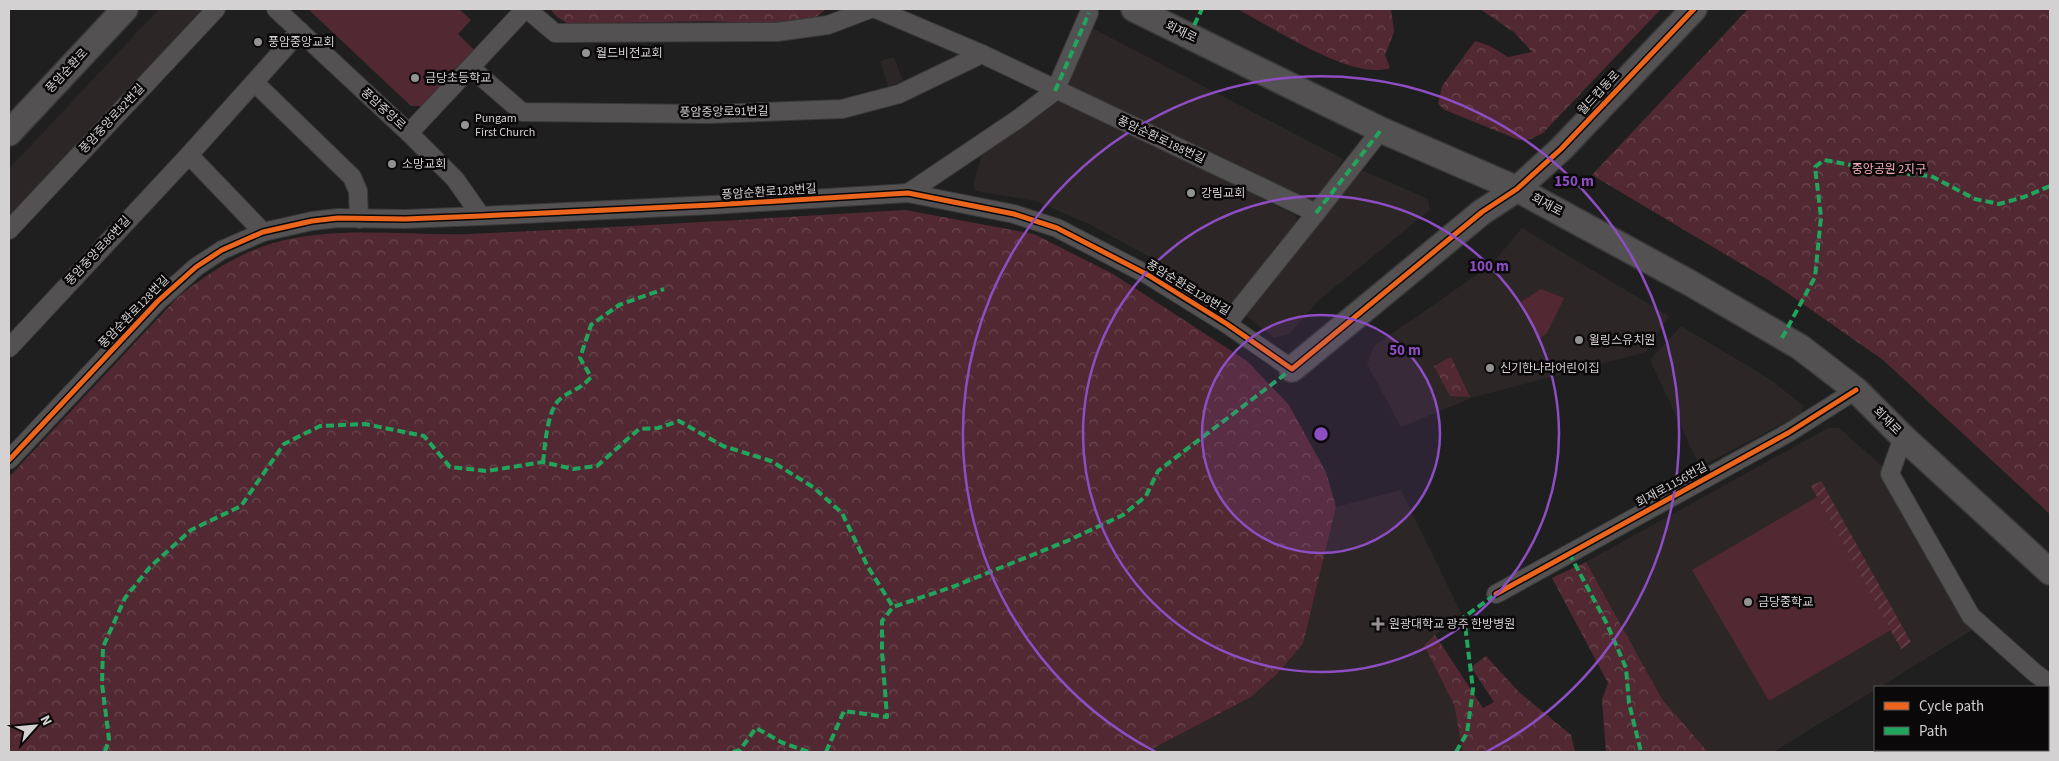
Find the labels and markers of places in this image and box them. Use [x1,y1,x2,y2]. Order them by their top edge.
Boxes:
place label: 풍암중앙교회 [268,34,334,51]
marker: 풍암중앙교회 [252,36,264,48]
place label: 월드비전교회 [596,45,662,62]
marker: 월드비전교회 [580,47,592,59]
place label: 금당초등학교 [425,70,491,87]
marker: 금당초등학교 [409,72,421,84]
place label: Pungam First Church [475,110,535,141]
marker: Pungam First Church [459,119,471,131]
place label: 소망교회 [402,156,446,173]
marker: 소망교회 [386,158,398,170]
place label: 강림교회 [1201,185,1245,202]
marker: 강림교회 [1185,187,1197,199]
place label: 윌링스유치원 [1589,332,1655,349]
marker: 윌링스유치원 [1573,334,1585,346]
place label: 신기한나라어린이집 [1500,360,1599,377]
marker: 신기한나라어린이집 [1484,362,1496,374]
centre of rings [1312,425,1330,443]
place label: 금당중학교 [1758,594,1813,611]
marker: 금당중학교 [1742,596,1754,608]
place label: 원광대학교 광주 한방병원 [1389,616,1515,633]
marker: 원광대학교 광주 한방병원 [1371,617,1385,631]

